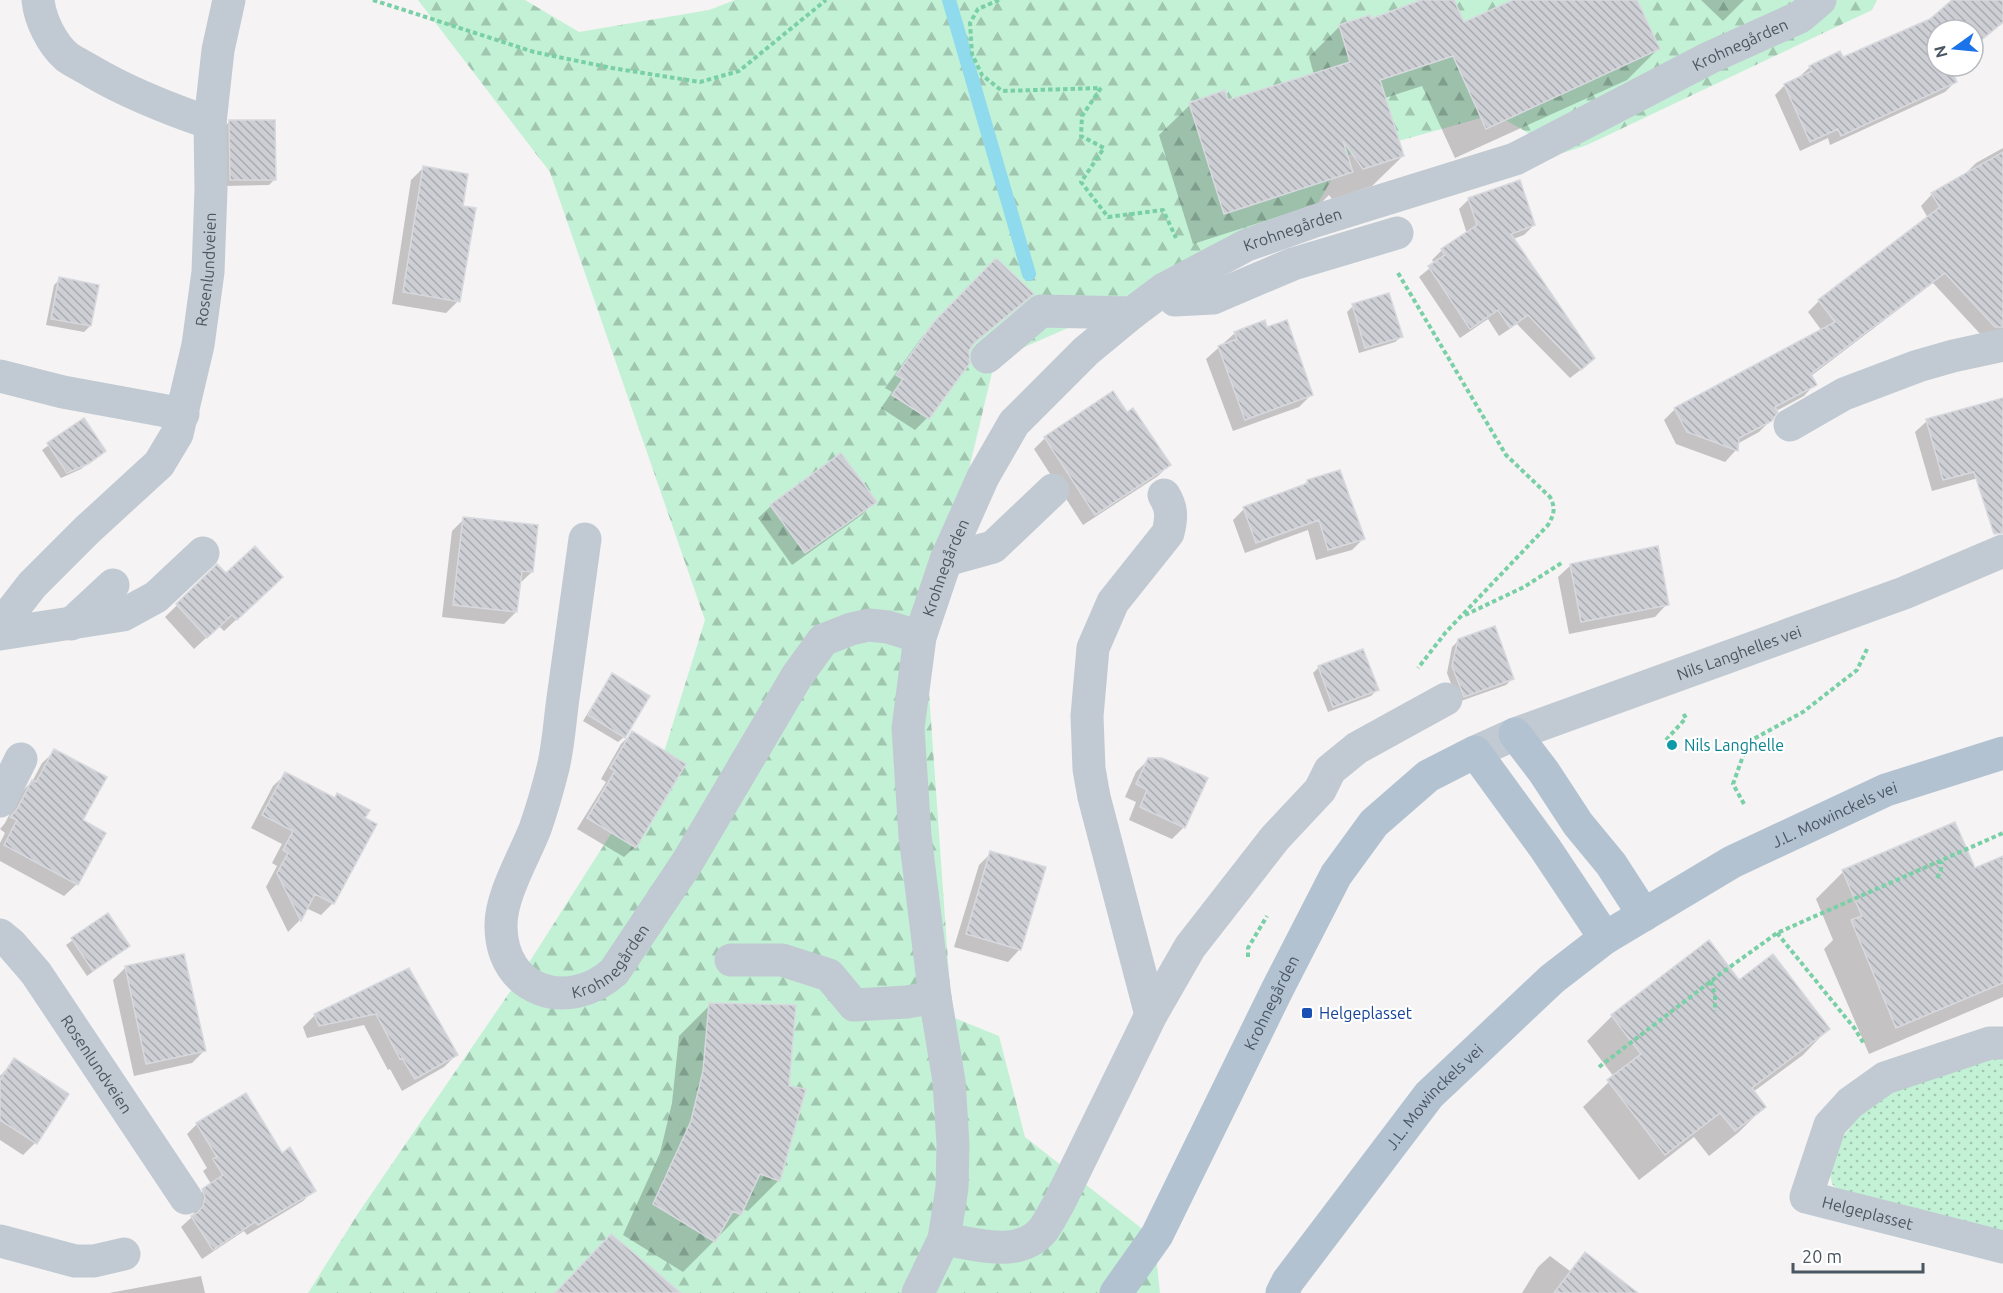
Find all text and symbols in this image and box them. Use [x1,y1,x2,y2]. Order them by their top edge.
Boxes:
street label: Krohnegården [1689,15,1791,74]
north arrow [1925,18,1985,78]
text: N [1930,44,1951,60]
street label: Krohnegården [1241,204,1344,255]
street label: Rosenlundveien [192,212,219,328]
street label: Krohnegården [919,516,972,619]
street label: Nils Langhelles vei [1674,622,1804,684]
place label: Nils Langhelle [1684,736,1784,754]
marker: Nils Langhelle [1665,738,1679,752]
street label: J.L. Mowinckels vei [1769,778,1899,851]
street label: Krohnegården [570,921,652,1001]
street label: Krohnegården [1240,952,1302,1053]
place label: Helgeplasset [1319,1004,1413,1022]
marker: Helgeplasset [1300,1006,1314,1020]
street label: Rosenlundveien [57,1011,136,1117]
street label: J.L. Mowinckels vei [1382,1040,1486,1153]
street label: Helgeplasset [1820,1192,1916,1233]
scale bar [1793,1236,1924,1274]
text: 20 m [1802,1246,1842,1266]

